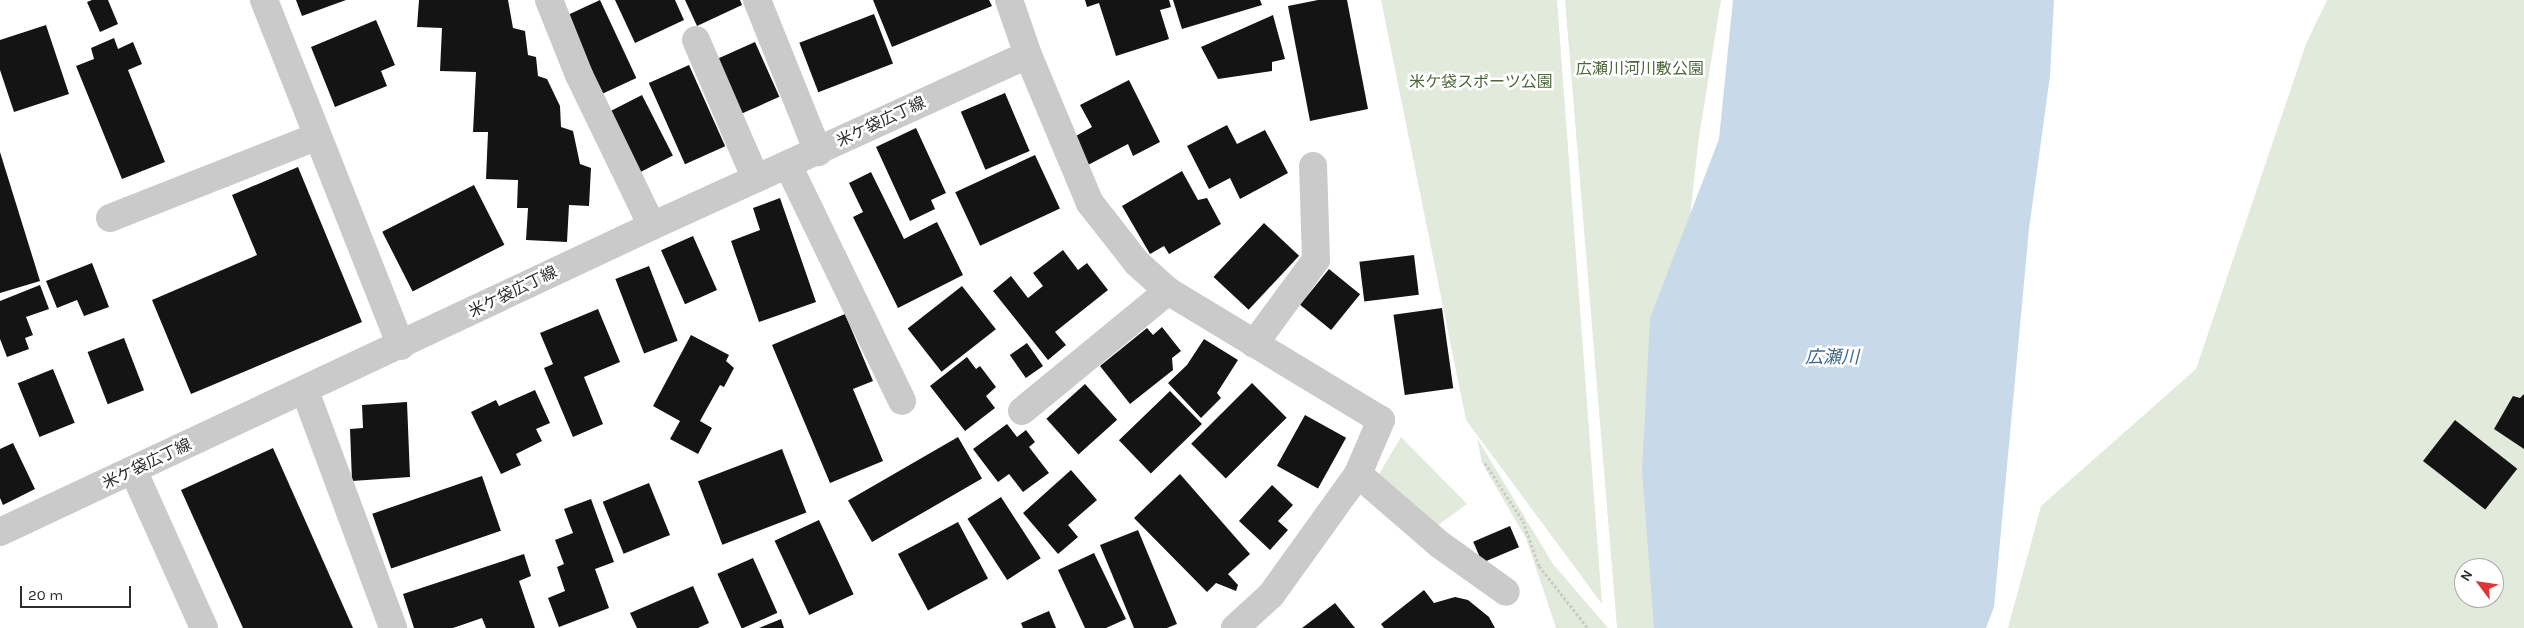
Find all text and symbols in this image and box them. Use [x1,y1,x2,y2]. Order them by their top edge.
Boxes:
park label: 広瀬川河川敷公園 [1576,59,1704,79]
park label: 米ケ袋スポーツ公園 [1409,72,1553,92]
street label: 米ケ袋広丁線 [833,93,929,151]
street label: 米ケ袋広丁線 [466,262,560,322]
water label: 広瀬川 [1805,346,1859,368]
street label: 米ケ袋広丁線 [99,435,195,493]
north arrow [2454,558,2504,608]
text: N [2457,567,2476,584]
scale bar [22,576,134,608]
text: 20 m [28,586,63,604]

